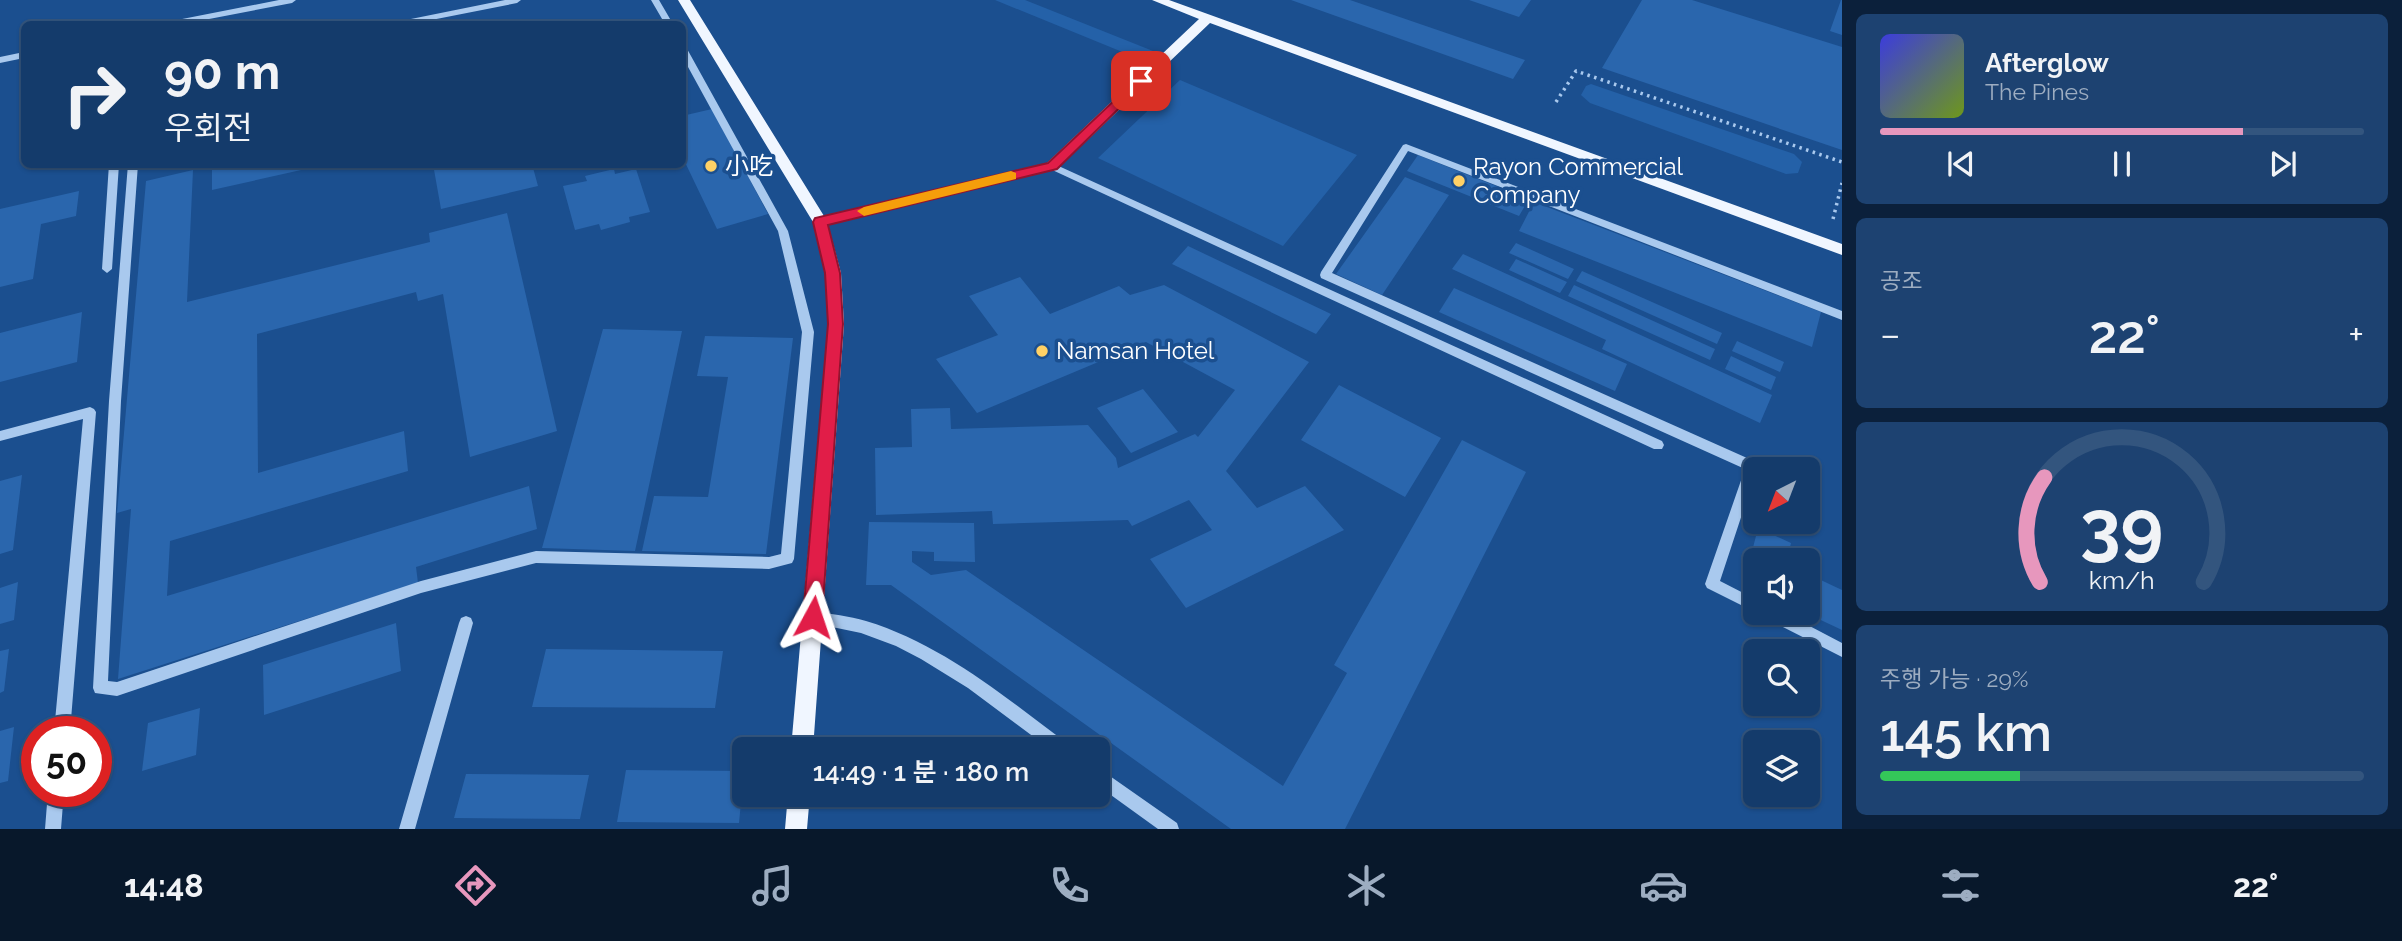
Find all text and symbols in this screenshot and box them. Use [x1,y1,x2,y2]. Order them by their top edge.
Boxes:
text: 90 m [164,43,280,100]
text: Afterglow [1985,48,2109,78]
icon: right [49,49,140,140]
pin [1111,51,1171,111]
icon: arrive [1122,62,1160,100]
text: The Pines [1985,78,2089,105]
text: 우회전 [164,109,252,146]
icon: previous [1942,145,1980,183]
icon: pause [2103,145,2141,183]
icon: next [2264,145,2302,183]
place label: 小吃 [725,151,773,180]
place label: Rayon Commercial Company [1473,152,1684,209]
marker: 小吃 [703,158,719,174]
marker: Rayon Commercial Company [1451,173,1467,189]
text: 공조 [1880,267,1922,294]
text: 22° [2089,304,2160,365]
text: − [1880,312,1900,357]
text: + [2348,312,2364,357]
place label: Namsan Hotel [1056,336,1215,365]
marker: Namsan Hotel [1034,343,1050,359]
north arrow [1743,457,1820,534]
map controls [1743,457,1820,807]
text: 39 [2080,485,2164,570]
button: sound [1743,548,1820,625]
text: km/h [2089,565,2155,595]
position arrow [776,580,850,654]
button: search [1743,639,1820,716]
text: 주행 가능 · 29% [1880,665,2028,692]
text: 145 km [1880,702,2052,763]
speed limit sign: 50 [21,716,112,807]
button: layers [1743,730,1820,807]
text: 14:49 · 1 분 · 180 m [813,757,1029,787]
icon: directions [451,861,500,910]
icon: music [748,861,797,910]
icon: phone [1045,861,1094,910]
icon: climate [1342,861,1391,910]
icon: car [1639,861,1688,910]
icon: filters [1936,861,1985,910]
text: 14:48 [124,867,204,904]
text: 22° [2233,867,2278,904]

